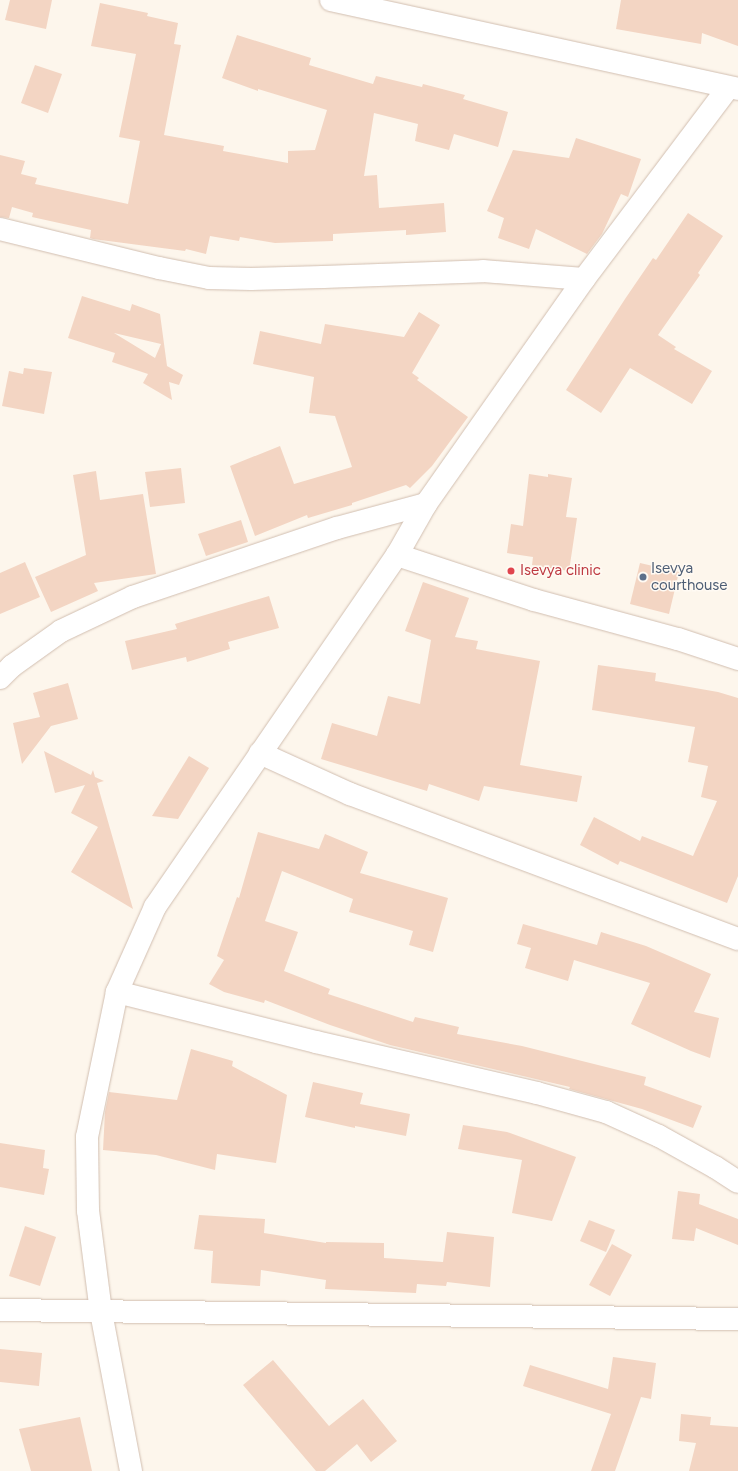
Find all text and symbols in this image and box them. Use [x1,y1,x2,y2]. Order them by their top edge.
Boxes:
place label: Isevya courthouse [651,559,728,594]
place label: Isevya clinic [520,562,601,580]
marker: Isevya clinic [505,565,517,577]
marker: Isevya courthouse [638,572,648,582]

